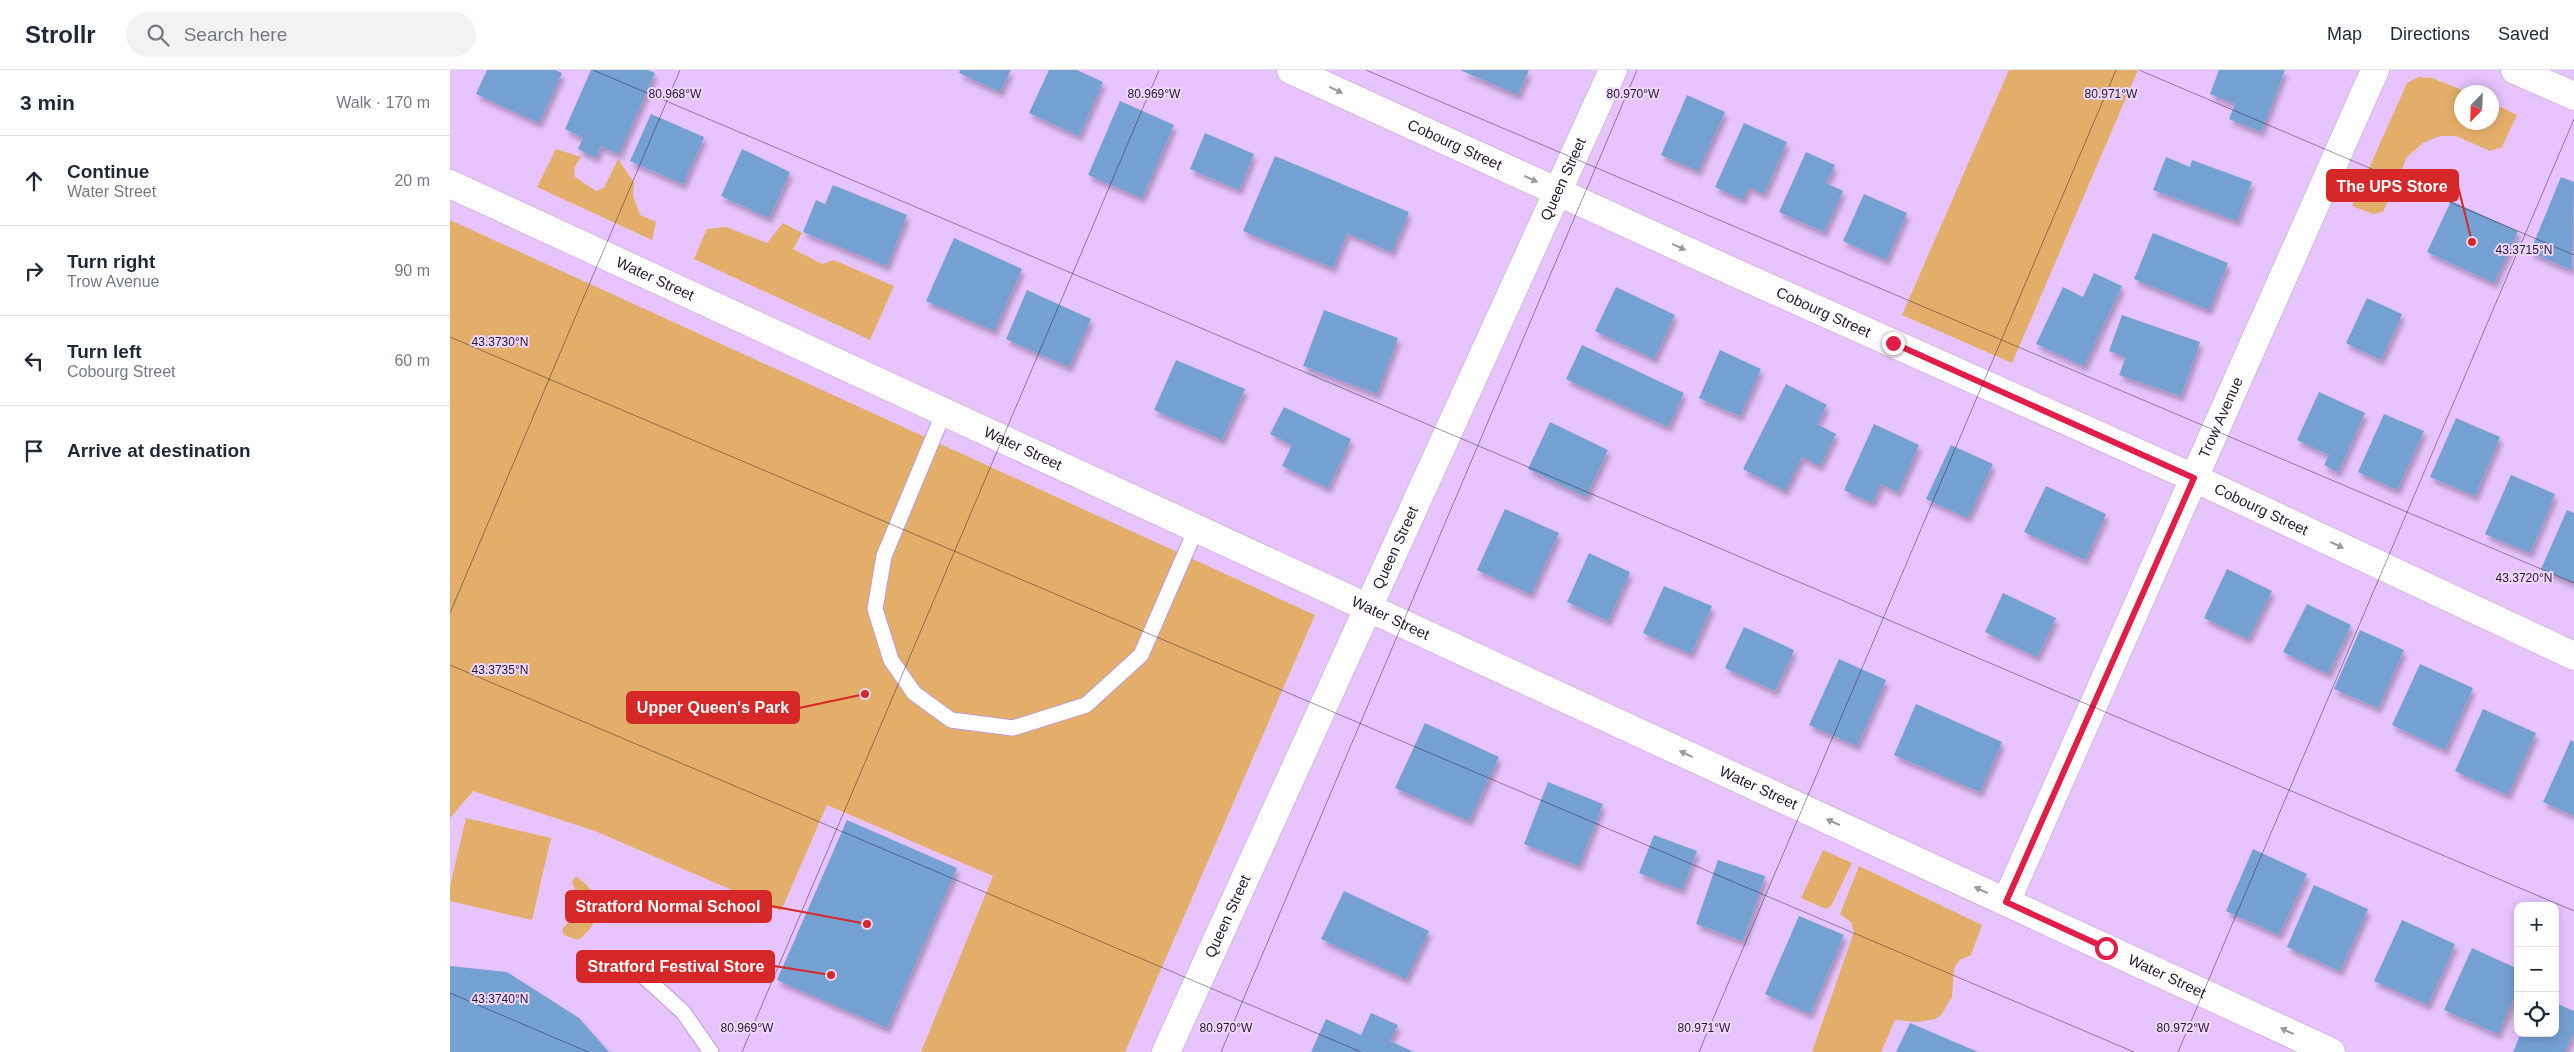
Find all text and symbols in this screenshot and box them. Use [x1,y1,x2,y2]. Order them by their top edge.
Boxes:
search box [126,12,476,57]
text: Strollr [25,21,96,48]
icon: search [144,21,172,49]
text: Search here [184,24,287,45]
text: Map [2327,24,2362,44]
text: Directions [2390,24,2470,44]
text: Saved [2498,24,2549,44]
north arrow [2454,85,2499,130]
one-way arrow [1328,86,1343,95]
text: 80.968°W [649,87,702,101]
text: 80.969°W [1128,87,1181,101]
text: 80.970°W [1607,87,1660,101]
text: 80.971°W [2085,87,2138,101]
text: 3 min [20,91,75,114]
text: Walk · 170 m [336,94,430,111]
street label: Cobourg Street [1405,115,1506,174]
street label: Queen Street [1537,134,1589,223]
text: Continue [67,161,149,182]
icon: ahead [20,167,48,195]
callout: The UPS Store [2327,170,2458,201]
text: 20 m [394,172,430,189]
one-way arrow [1524,176,1538,184]
text: The UPS Store [2336,178,2448,195]
text: Water Street [67,183,156,200]
one-way arrow [1672,243,1686,251]
text: 43.3715°N [2496,243,2552,257]
text: Turn right [67,251,155,272]
street label: Water Street [614,253,698,304]
icon: right [20,257,48,285]
text: 90 m [394,262,430,279]
text: Trow Avenue [67,273,160,290]
street label: Cobourg Street [1774,283,1874,341]
route end [1882,332,1905,355]
text: 43.3730°N [472,335,528,349]
text: Turn left [67,341,142,362]
icon: left [20,347,48,375]
text: 60 m [394,352,430,369]
text: Cobourg Street [67,363,176,380]
street label: Trow Avenue [2195,374,2246,460]
street label: Water Street [982,423,1065,474]
icon: arrive [20,437,48,465]
text: Arrive at destination [67,440,251,461]
street label: Cobourg Street [2212,480,2312,539]
street label: Queen Street [1369,503,1422,592]
one-way arrow [2330,541,2344,549]
text: 43.3720°N [2496,571,2552,585]
street label: Water Street [1349,592,1433,643]
text: 43.3735°N [472,663,528,677]
callout: Upper Queen's Park [627,692,799,723]
text: Upper Queen's Park [637,699,789,716]
one-way arrow [1679,750,1693,758]
street label: Water Street [1717,762,1801,813]
one-way arrow [1826,818,1840,826]
street label: Queen Street [1201,871,1254,960]
one-way arrow [1974,886,1988,894]
callout: Stratford Normal School [566,891,771,922]
text: Stratford Normal School [576,898,760,915]
map controls [2514,902,2559,1037]
button: + [2514,902,2559,947]
route start [2095,937,2118,960]
button: − [2514,947,2559,992]
callout: Stratford Festival Store [577,951,774,982]
street label: Water Street [2126,951,2210,1001]
text: Stratford Festival Store [588,958,765,975]
text: 43.3740°N [472,992,528,1006]
button: locate [2514,992,2559,1037]
text: 80.969°W [721,1021,774,1035]
text: 80.970°W [1200,1021,1253,1035]
text: 80.971°W [1678,1021,1731,1035]
text: 80.972°W [2157,1021,2210,1035]
one-way arrow [2280,1027,2294,1035]

